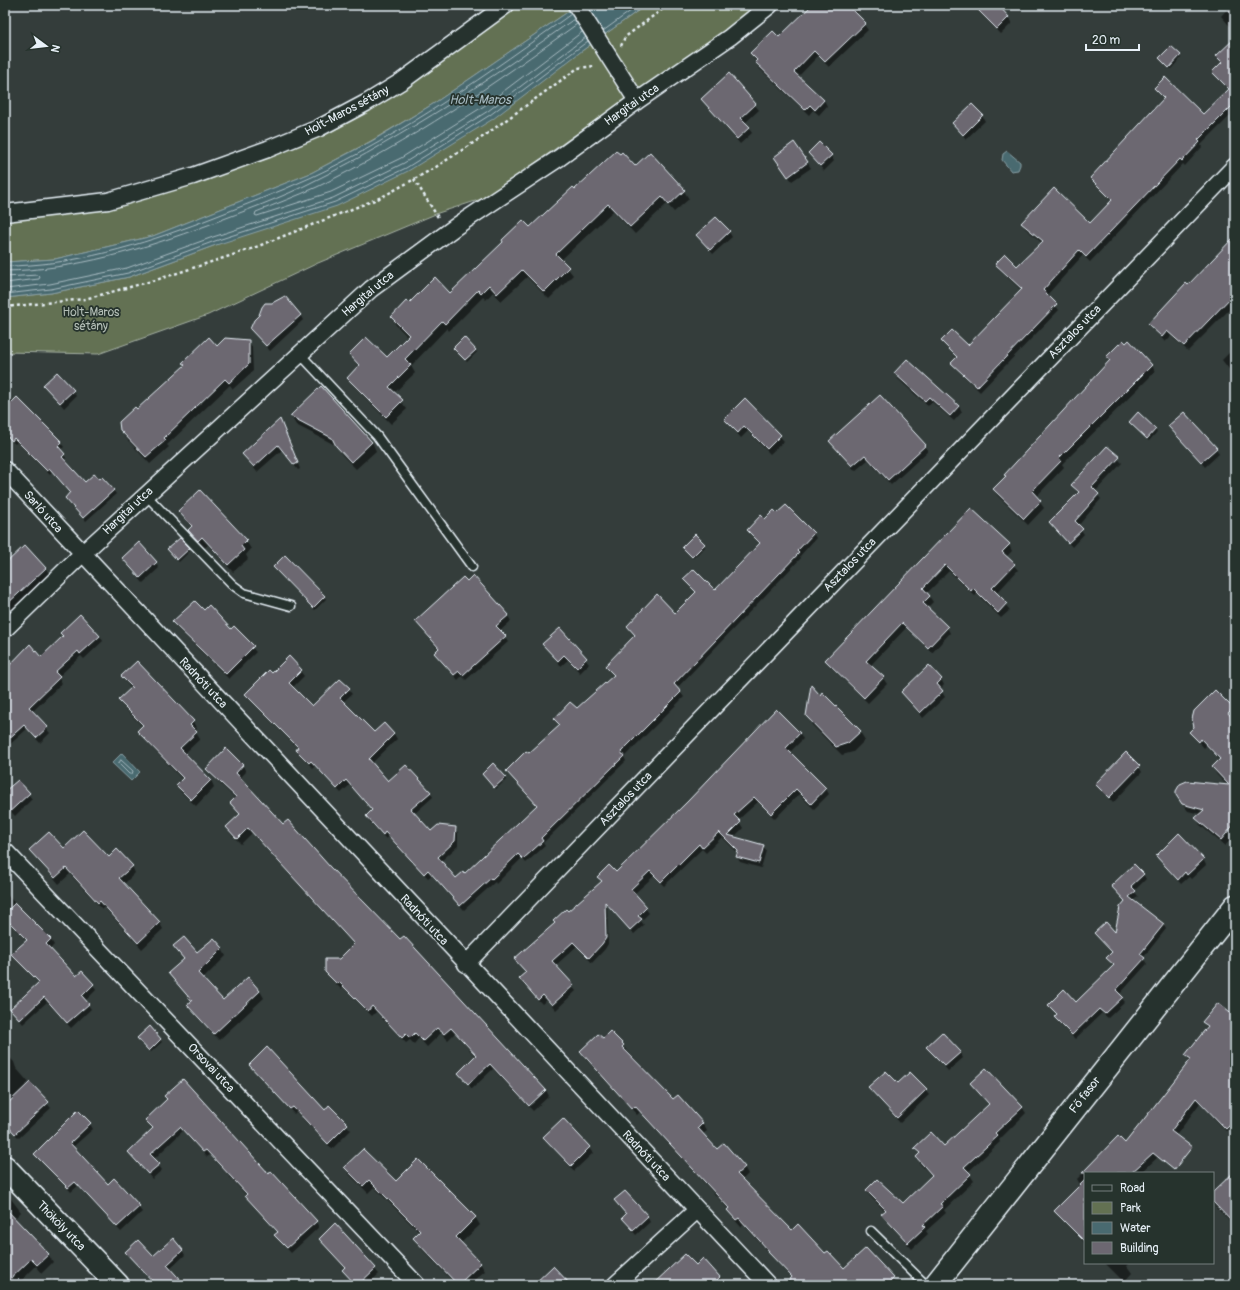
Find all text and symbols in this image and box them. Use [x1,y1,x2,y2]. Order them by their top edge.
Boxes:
north arrow [26,26,66,66]
scale bar [1086,26,1139,52]
text: 20 m [1092,33,1121,48]
text: N [48,43,62,54]
street label: Hargitai utca [602,80,663,129]
street label: Holt-Maros sétány [302,82,392,140]
water label: Holt-Maros [449,92,513,108]
street label: Hargitai utca [339,268,397,320]
street label: Asztalos utca [1045,301,1105,362]
park label: Holt-Maros sétány [63,305,120,334]
street label: Hargitai utca [100,484,157,538]
street label: Sarló utca [20,488,66,536]
street label: Asztalos utca [820,534,880,595]
street label: Radnóti utca [176,655,231,712]
street label: Asztalos utca [596,768,656,829]
street label: Radnóti utca [397,892,452,949]
street label: Orsovai utca [184,1040,238,1096]
street label: Fő fasor [1066,1073,1104,1116]
street label: Radnóti utca [619,1128,674,1185]
legend [1084,1172,1214,1264]
text: Road [1120,1181,1145,1196]
street label: Thököly utca [34,1198,89,1254]
text: Park [1120,1201,1141,1216]
text: Water [1120,1221,1151,1236]
text: Building [1120,1241,1159,1256]

